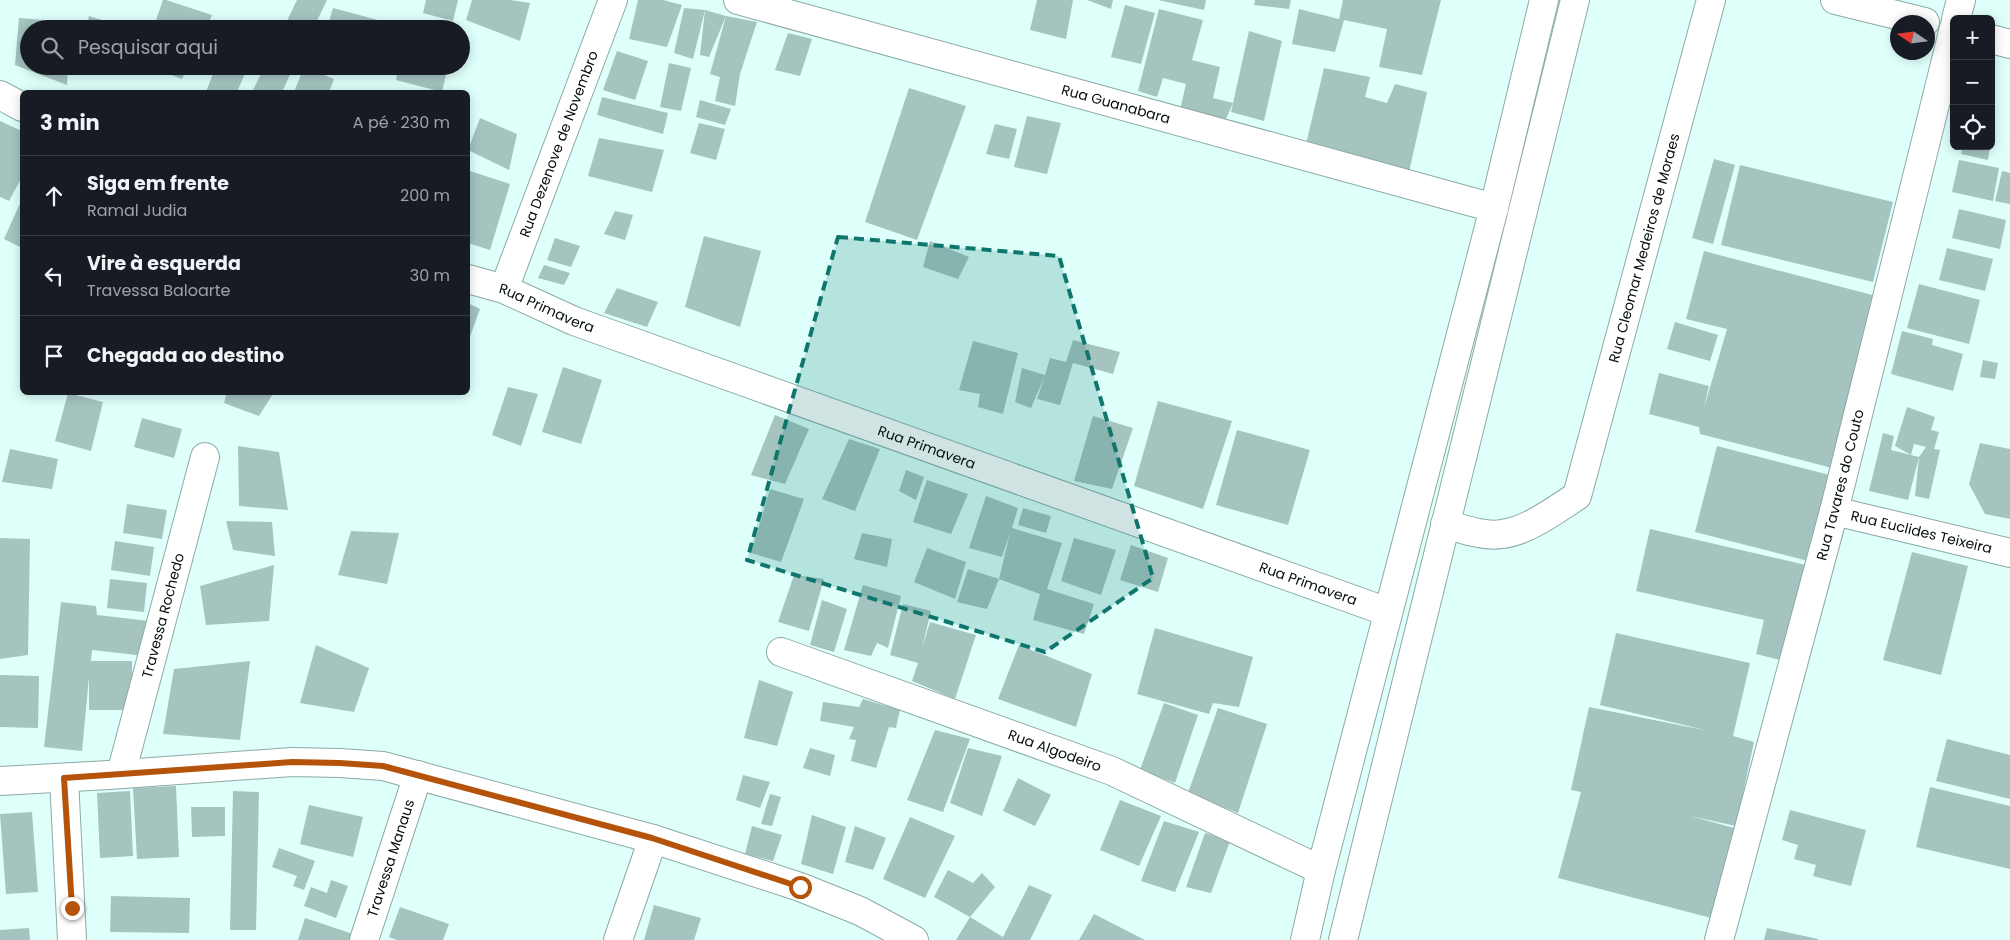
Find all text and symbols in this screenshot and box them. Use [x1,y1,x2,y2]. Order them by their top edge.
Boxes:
north arrow [1890,15,1935,60]
map controls [1950,15,1995,150]
button: + [1950,15,1995,60]
search box [20,20,470,75]
icon: search [38,34,66,62]
text: Pesquisar aqui [78,34,218,61]
street label: Rua Dezenove de Novembro [514,48,603,240]
button: − [1950,60,1995,105]
street label: Rua Guanabara [1059,79,1173,129]
button: locate [1950,105,1995,150]
text: 3 min [40,108,100,137]
text: A pé · 230 m [353,111,450,134]
street label: Rua Cleomar Medeiros de Moraes [1603,131,1685,365]
text: Siga em frente [87,170,229,197]
icon: ahead [40,182,68,210]
text: 200 m [400,184,450,207]
text: Ramal Judia [87,199,187,222]
text: Vire à esquerda [87,250,241,277]
icon: left [40,262,68,290]
text: 30 m [410,264,450,287]
street label: Rua Primavera [497,278,597,337]
text: Travessa Baloarte [87,279,230,302]
icon: arrive [40,342,68,370]
text: Chegada ao destino [87,342,284,369]
street label: Rua Tavares do Couto [1811,407,1869,563]
street label: Rua Primavera [875,420,978,474]
street label: Rua Euclides Teixeira [1849,505,1994,558]
street label: Travessa Rochedo [137,551,189,680]
street label: Rua Primavera [1256,557,1360,610]
street label: Rua Algodeiro [1005,724,1104,776]
street label: Travessa Manaus [362,797,419,920]
route start [789,876,812,899]
route end [61,897,84,920]

